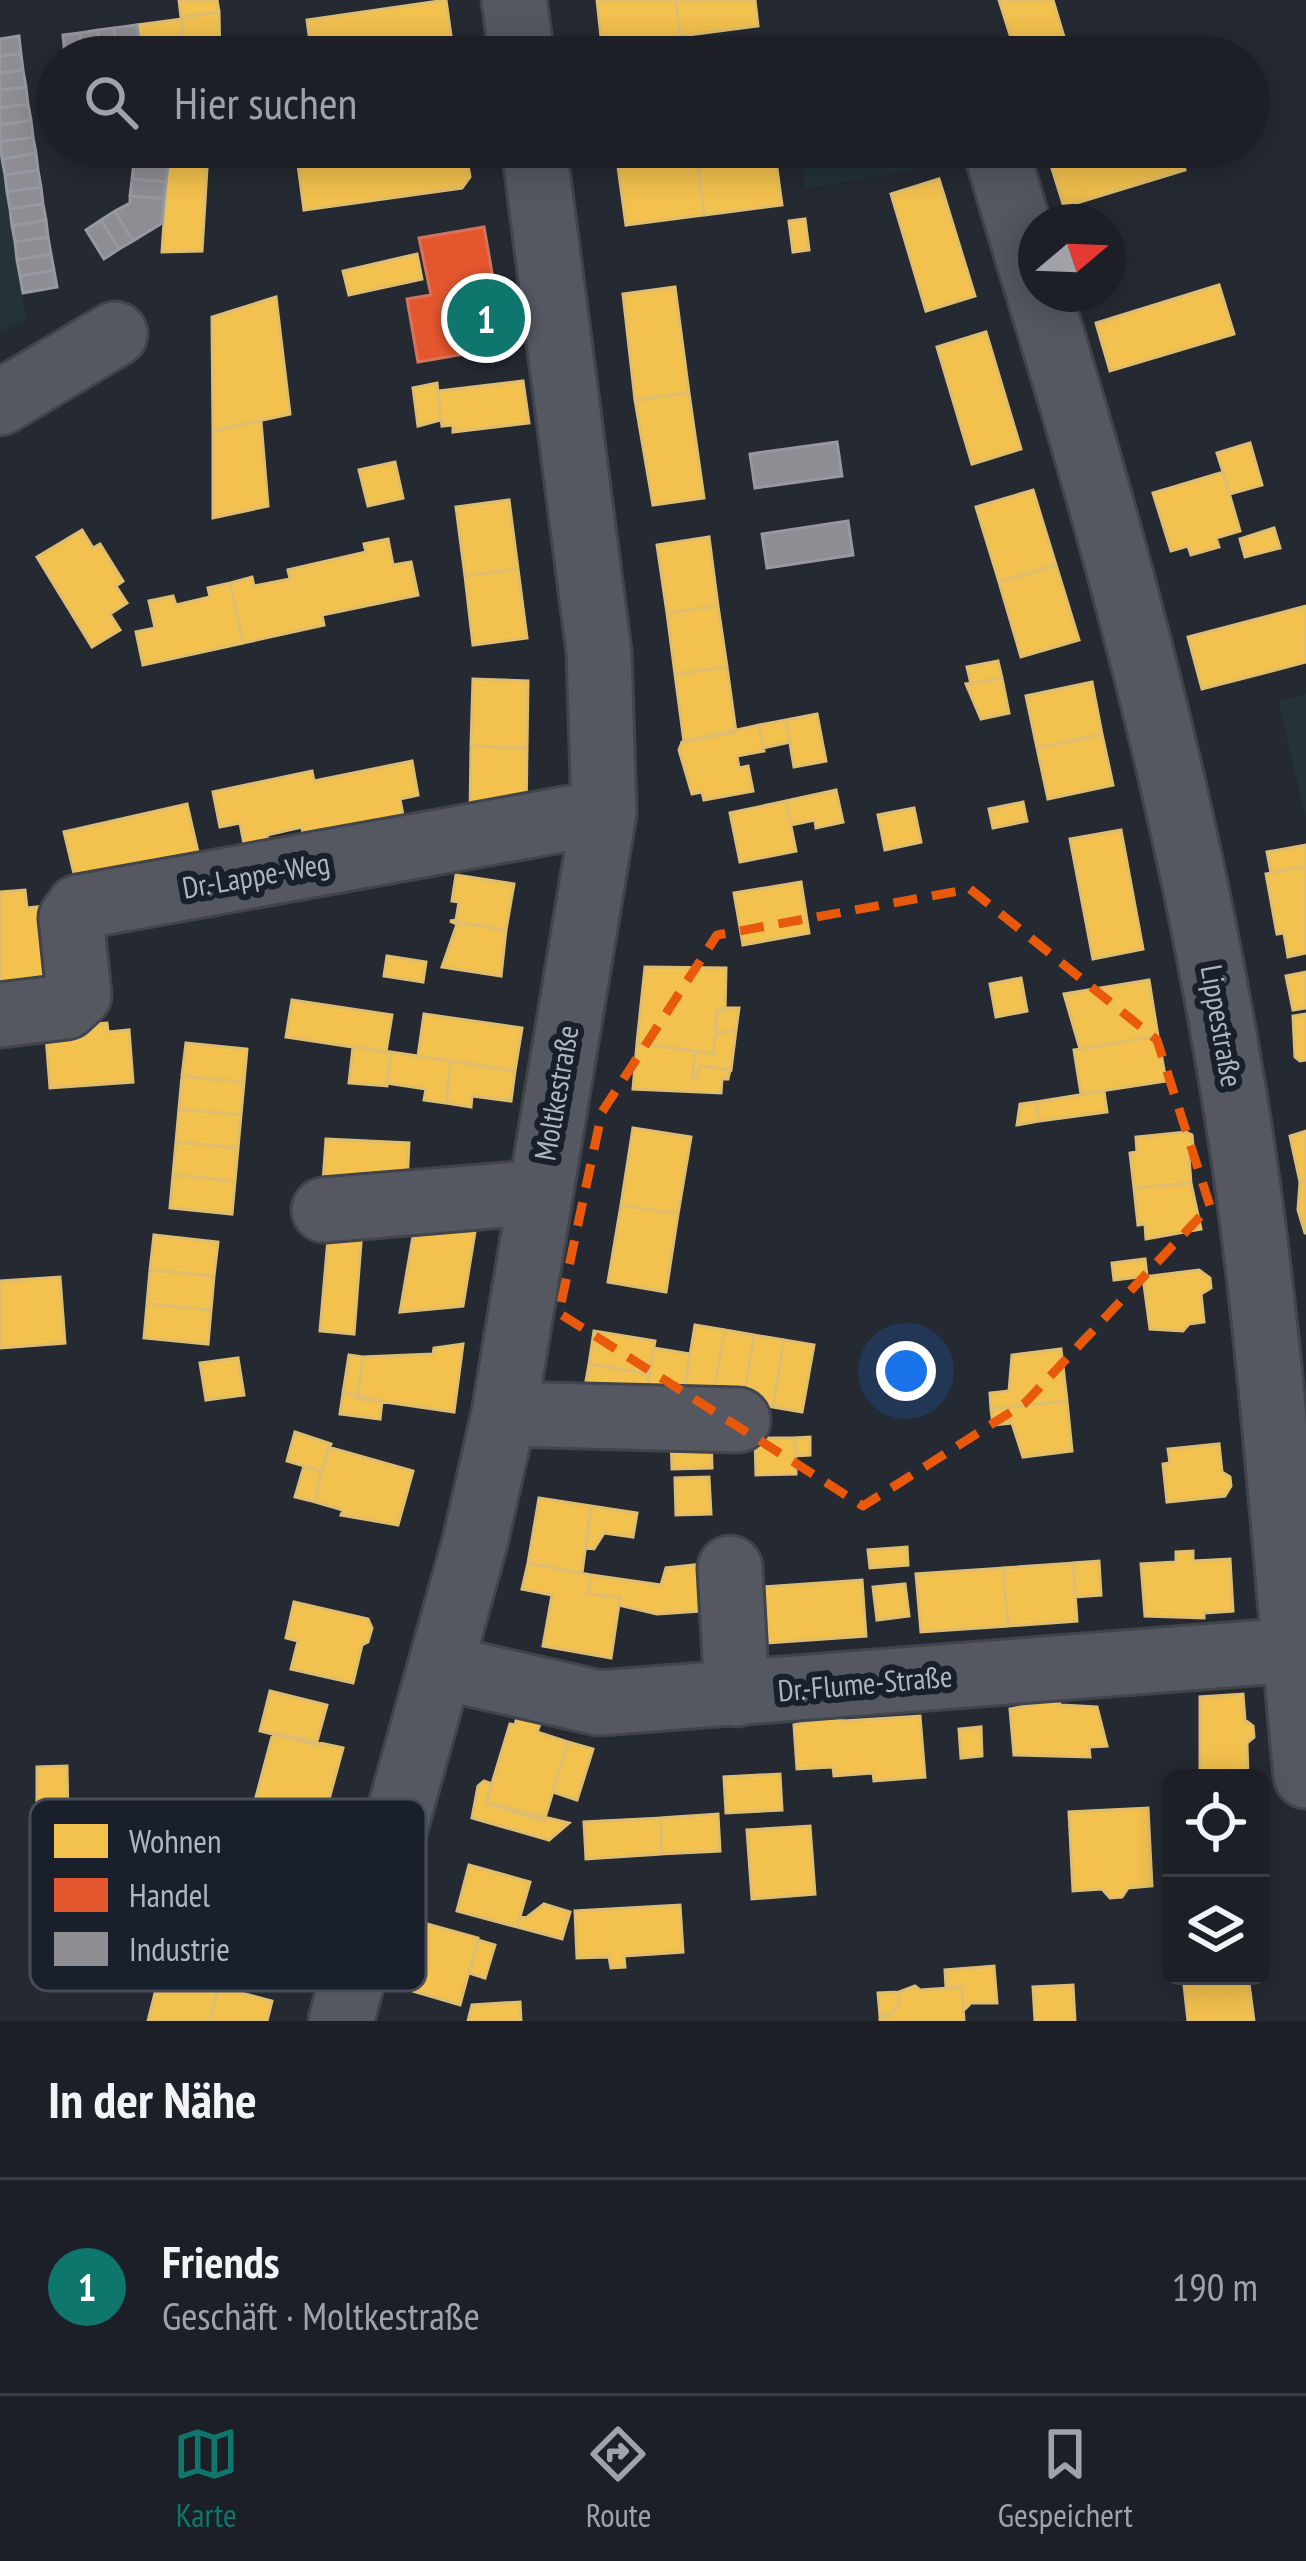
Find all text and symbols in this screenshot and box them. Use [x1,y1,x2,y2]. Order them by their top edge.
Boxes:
search box [36,36,1270,168]
icon: search [78,69,144,135]
text: Hier suchen [174,73,357,131]
north arrow [1018,204,1126,312]
pin: 1 [447,273,525,363]
street label: Dr.-Lappe-Weg [179,842,332,907]
street label: Lippestraße [1193,962,1252,1090]
street label: Moltkestraße [524,1022,587,1163]
your location [876,1341,936,1401]
street label: Dr.-Flume-Straße [776,1655,954,1710]
map controls [1162,1769,1270,1985]
button: locate [1162,1769,1270,1877]
legend [30,1799,426,1991]
text: Wohnen [129,1819,221,1862]
text: Handel [129,1873,210,1916]
button: layers [1162,1877,1270,1985]
text: Industrie [129,1927,230,1970]
text: In der Nähe [48,2066,257,2132]
text: Friends [162,2232,279,2290]
text: 1 [78,2261,96,2312]
text: 190 m [1172,2261,1258,2312]
text: Geschäft · Moltkestraße [162,2290,480,2341]
tab: Karte [173,2421,239,2536]
tab: Route [585,2421,651,2536]
tab: Gespeichert [998,2421,1133,2536]

